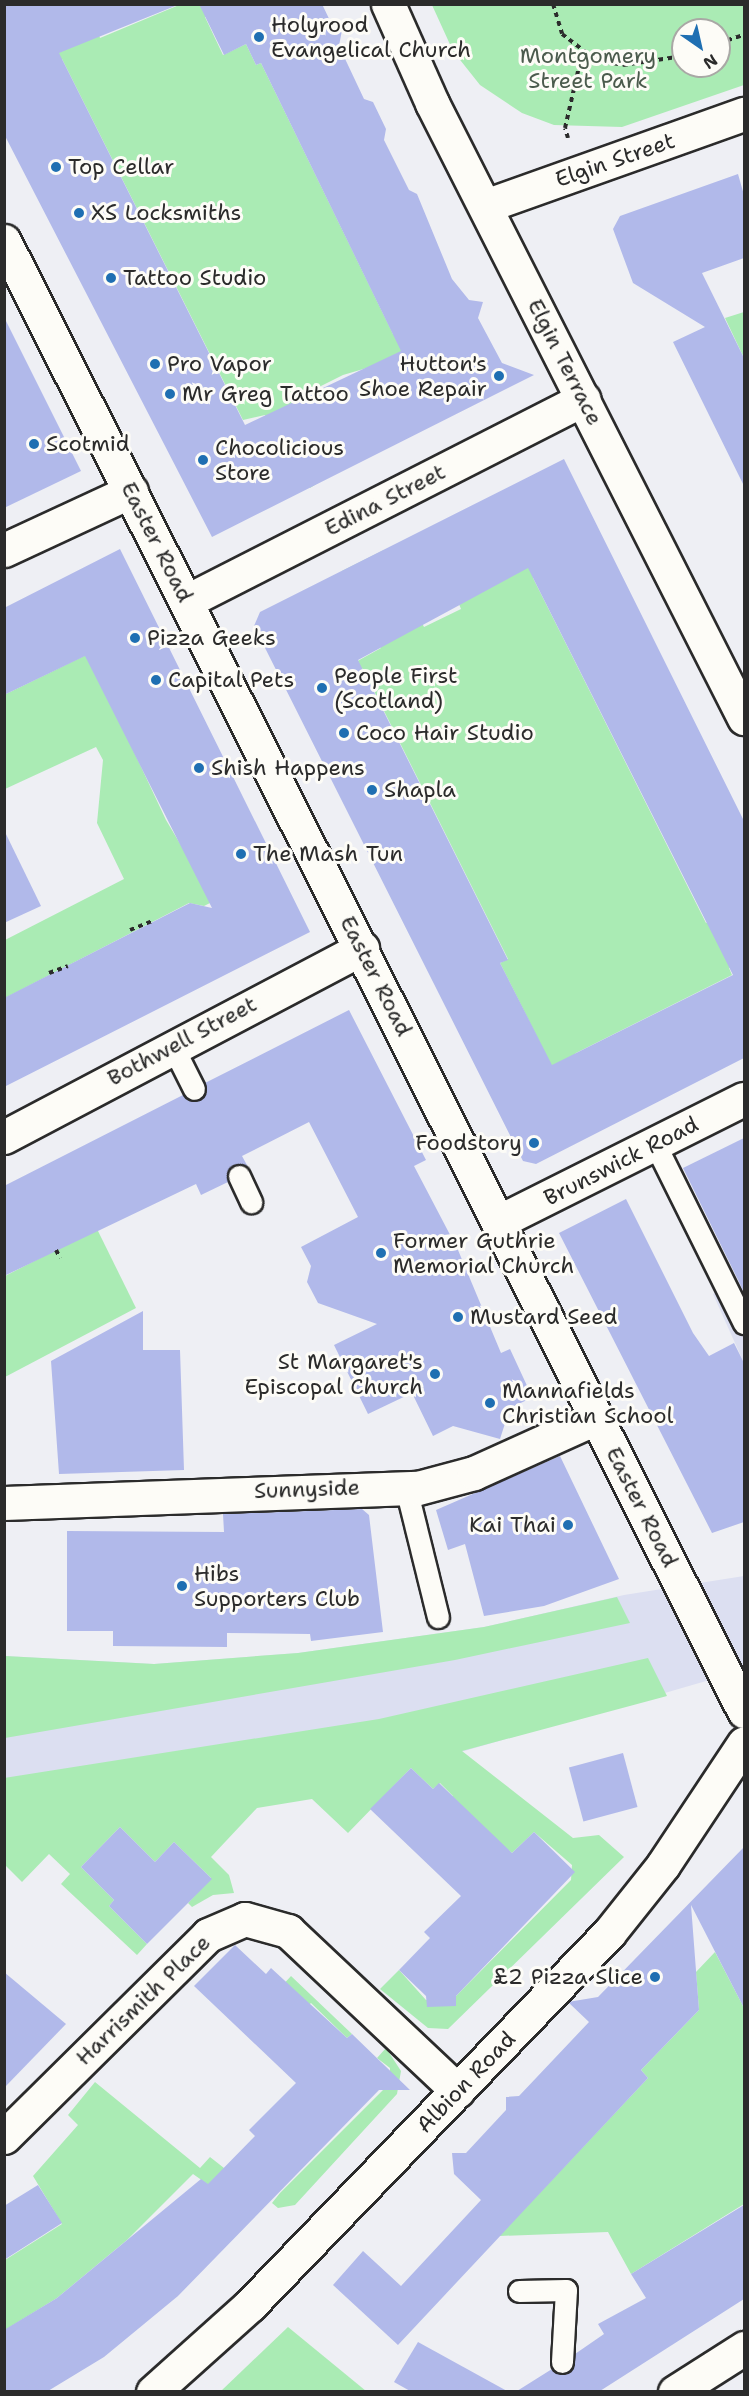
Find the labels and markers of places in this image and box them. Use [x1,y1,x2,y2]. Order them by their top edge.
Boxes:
place label: Holyrood Evangelical Church [271,11,471,62]
marker: Holyrood Evangelical Church [252,30,266,44]
place label: Top Cellar [68,154,174,180]
marker: Top Cellar [49,160,63,174]
place label: XS Locksmiths [91,200,241,226]
marker: XS Locksmiths [72,206,86,220]
place label: Tattoo Studio [123,265,266,291]
marker: Tattoo Studio [104,271,118,285]
place label: Hutton's Shoe Repair [359,350,487,402]
place label: Pro Vapor [167,351,272,377]
marker: Pro Vapor [148,357,162,371]
marker: Hutton's Shoe Repair [492,369,506,383]
place label: Mr Greg Tattoo [182,381,349,407]
marker: Mr Greg Tattoo [163,387,177,401]
place label: Scotmid [46,431,130,457]
place label: Chocolicious Store [215,434,344,486]
marker: Scotmid [27,437,41,451]
marker: Chocolicious Store [196,453,210,467]
place label: Pizza Geeks [147,625,276,651]
marker: Pizza Geeks [128,631,142,645]
place label: People First (Scotland) [334,662,458,714]
place label: Capital Pets [168,667,294,693]
marker: Capital Pets [149,673,163,687]
marker: People First (Scotland) [315,681,329,695]
place label: Coco Hair Studio [356,720,534,746]
marker: Coco Hair Studio [337,726,351,740]
place label: Shish Happens [211,755,365,781]
marker: Shish Happens [192,761,206,775]
place label: Shapla [384,777,456,803]
marker: Shapla [365,783,379,797]
place label: The Mash Tun [253,841,403,867]
marker: The Mash Tun [234,847,248,861]
place label: Foodstory [415,1130,522,1156]
marker: Foodstory [527,1136,541,1150]
place label: Former Guthrie Memorial Church [393,1227,574,1278]
marker: Former Guthrie Memorial Church [374,1246,388,1260]
place label: Mustard Seed [470,1304,618,1330]
marker: Mustard Seed [451,1310,465,1324]
place label: St Margaret's Episcopal Church [245,1348,423,1400]
marker: St Margaret's Episcopal Church [428,1367,442,1381]
place label: Mannafields Christian School [502,1377,673,1428]
marker: Mannafields Christian School [483,1396,497,1410]
place label: Kai Thai [469,1512,556,1538]
marker: Kai Thai [561,1518,575,1532]
place label: Hibs Supporters Club [194,1560,360,1612]
marker: Hibs Supporters Club [175,1579,189,1593]
place label: £2 Pizza Slice [494,1964,643,1990]
marker: £2 Pizza Slice [648,1970,662,1984]

